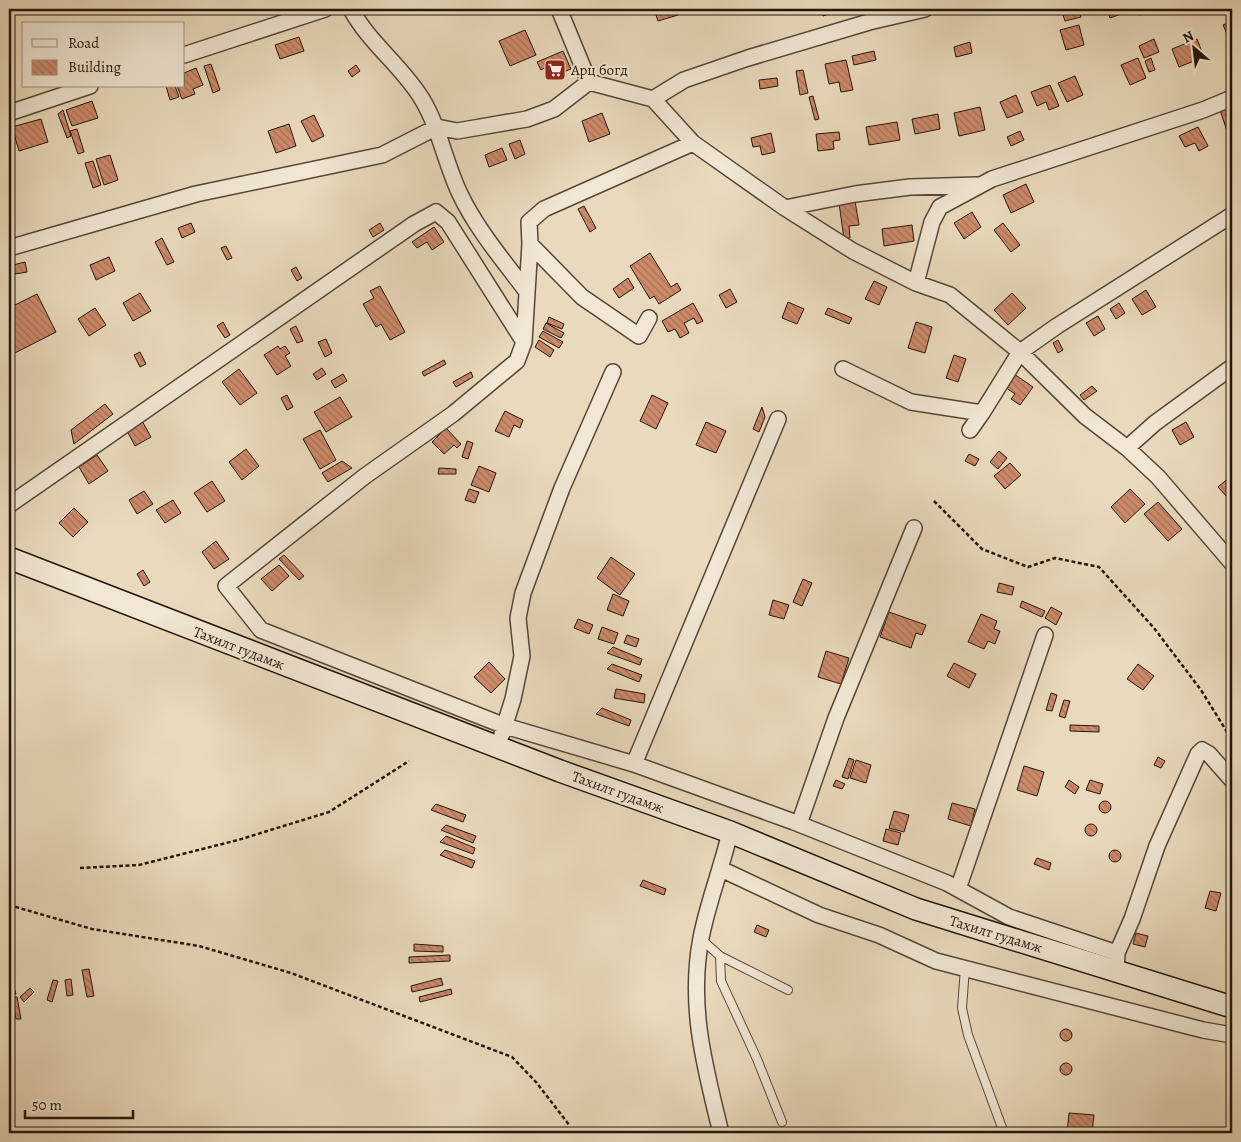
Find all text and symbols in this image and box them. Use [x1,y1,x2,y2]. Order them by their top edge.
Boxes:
legend [22,22,185,88]
north arrow [1168,22,1218,72]
text: N [1179,26,1197,48]
text: Road [68,33,100,53]
text: Building [68,57,121,77]
supermarket icon: Арц богд [543,58,567,82]
place label: Арц богд [570,60,628,80]
street label: Тахилт гудамж [190,621,288,675]
street label: Тахилт гудамж [569,766,667,818]
street label: Тахилт гудамж [947,910,1045,958]
scale bar [25,1087,132,1119]
text: 50 m [32,1095,62,1115]

